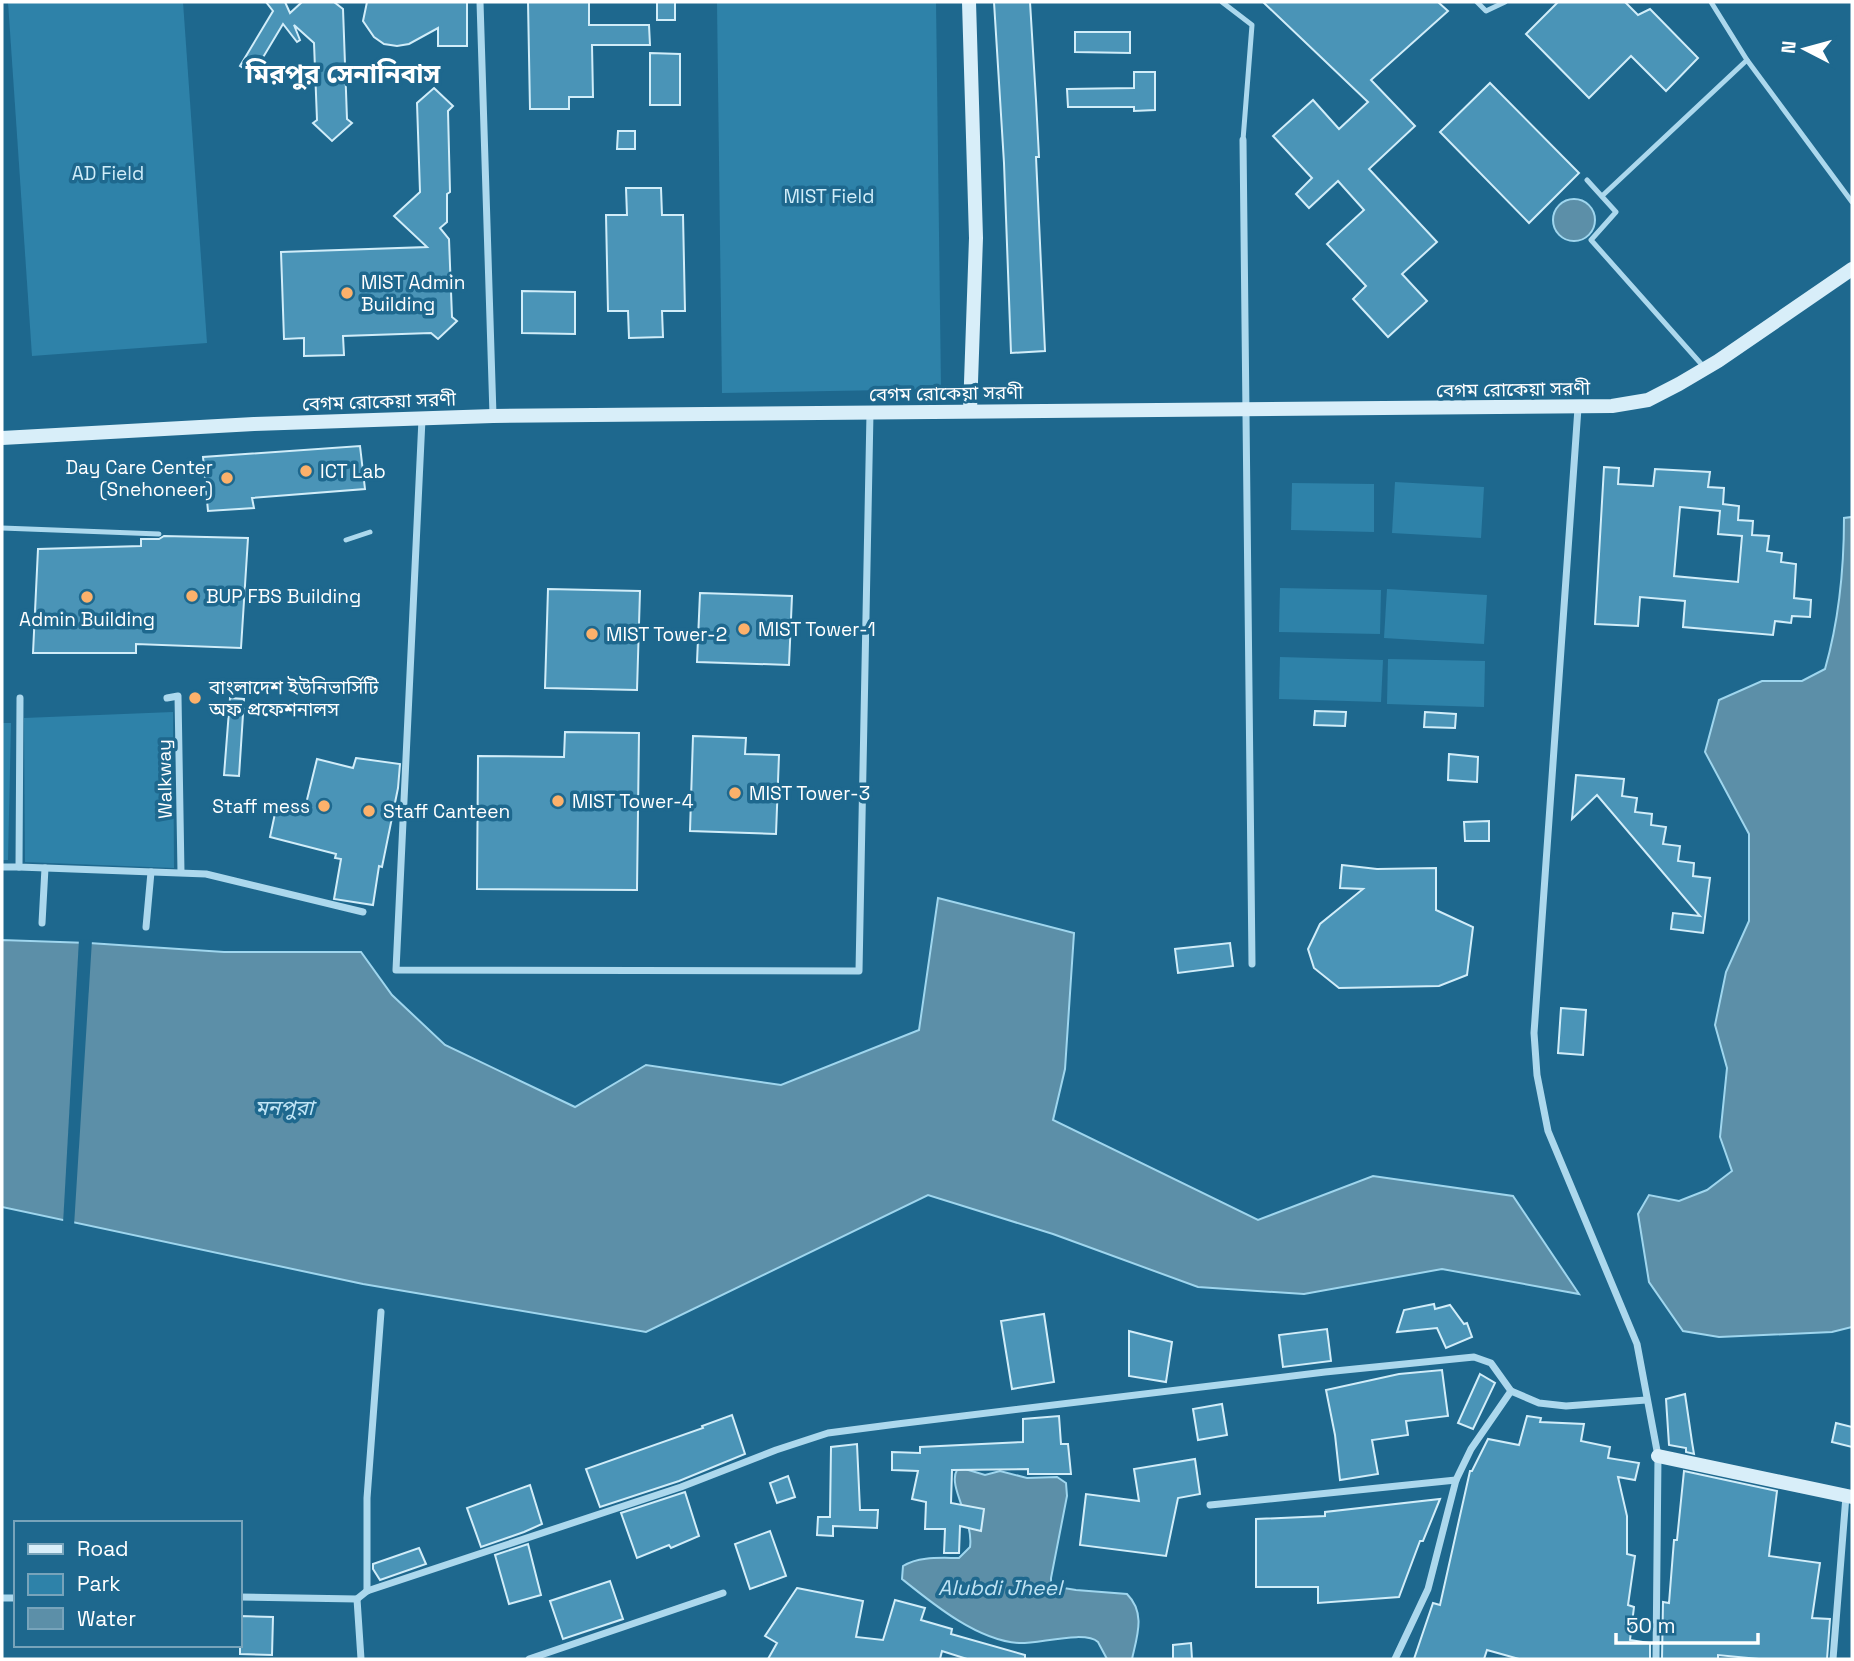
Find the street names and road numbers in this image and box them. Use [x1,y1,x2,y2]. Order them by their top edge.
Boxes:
street label: বেগম রোকেয়া সরণী [1436,376,1591,403]
street label: বেগম রোকেয়া সরণী [869,380,1024,407]
street label: বেগম রোকেয়া সরণী [302,386,457,417]
street label: Walkway [151,739,178,819]

